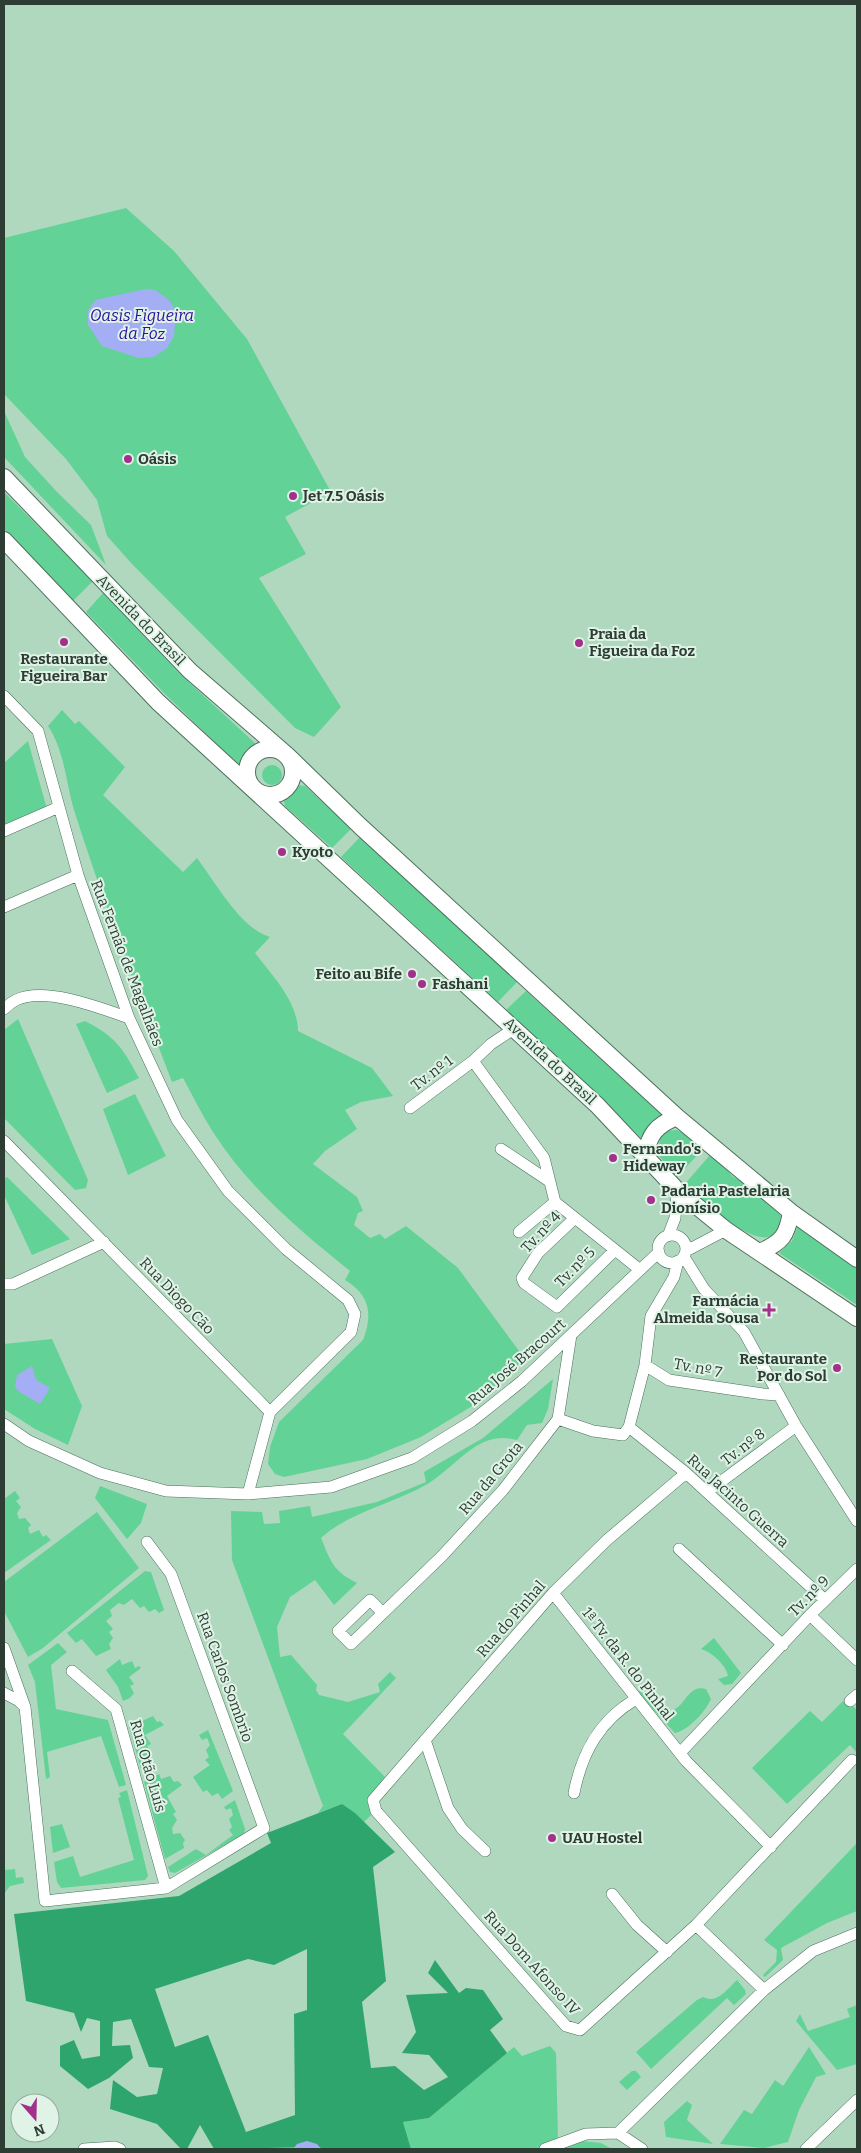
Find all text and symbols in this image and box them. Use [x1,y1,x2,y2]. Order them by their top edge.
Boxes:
water label: Oasis Figueira da Foz [90,306,194,343]
place label: Oásis [138,450,177,468]
marker: Oásis [122,453,134,465]
place label: Jet 7.5 Oásis [302,487,385,505]
marker: Jet 7.5 Oásis [287,490,299,502]
street label: Avenida do Brasil [93,571,189,669]
place label: Praia da Figueira da Foz [589,625,695,660]
marker: Restaurante Figueira Bar [58,636,70,648]
marker: Praia da Figueira da Foz [573,637,585,649]
place label: Restaurante Figueira Bar [20,650,108,685]
place label: Kyoto [292,843,333,861]
marker: Kyoto [276,846,288,858]
street label: Rua Fernão de Magalhães [87,877,167,1049]
place label: Feito au Bife [316,965,402,983]
marker: Feito au Bife [406,968,418,980]
place label: Fashani [432,975,488,993]
marker: Fashani [416,978,428,990]
street label: Avenida do Brasil [500,1014,600,1108]
street label: Tv. nº 1 [408,1052,456,1094]
place label: Fernando's Hideway [623,1140,701,1175]
marker: Fernando's Hideway [607,1152,619,1164]
place label: Padaria Pastelaria Dionísio [661,1182,791,1217]
marker: Padaria Pastelaria Dionísio [645,1194,657,1206]
street label: Tv. nº 4 [517,1207,565,1256]
street label: Tv. nº 5 [551,1243,599,1291]
street label: Rua Diogo Cão [136,1254,218,1338]
place label: Farmácia Almeida Sousa [653,1292,760,1327]
marker: Farmácia Almeida Sousa [763,1304,775,1316]
street label: Rua José Bracourt [465,1314,570,1409]
place label: Restaurante Por do Sol [739,1350,827,1385]
street label: Tv. nº 7 [672,1355,724,1382]
marker: Restaurante Por do Sol [831,1362,843,1374]
street label: Tv. nº 8 [718,1425,768,1469]
street label: Rua da Grota [455,1438,527,1518]
street label: Rua Jacinto Guerra [684,1451,792,1551]
street label: Tv. nº 9 [785,1572,833,1620]
street label: Rua do Pinhal [473,1577,549,1661]
street label: 1ª Tv. da R. do Pinhal [578,1604,678,1724]
street label: Rua Carlos Sombrio [193,1609,257,1745]
street label: Rua Otão Luís [126,1718,170,1814]
place label: UAU Hostel [562,1829,643,1847]
marker: UAU Hostel [546,1832,558,1844]
street label: Rua Dom Afonso IV [480,1907,584,2019]
north arrow [10,2093,60,2143]
text: N [31,2120,47,2140]

